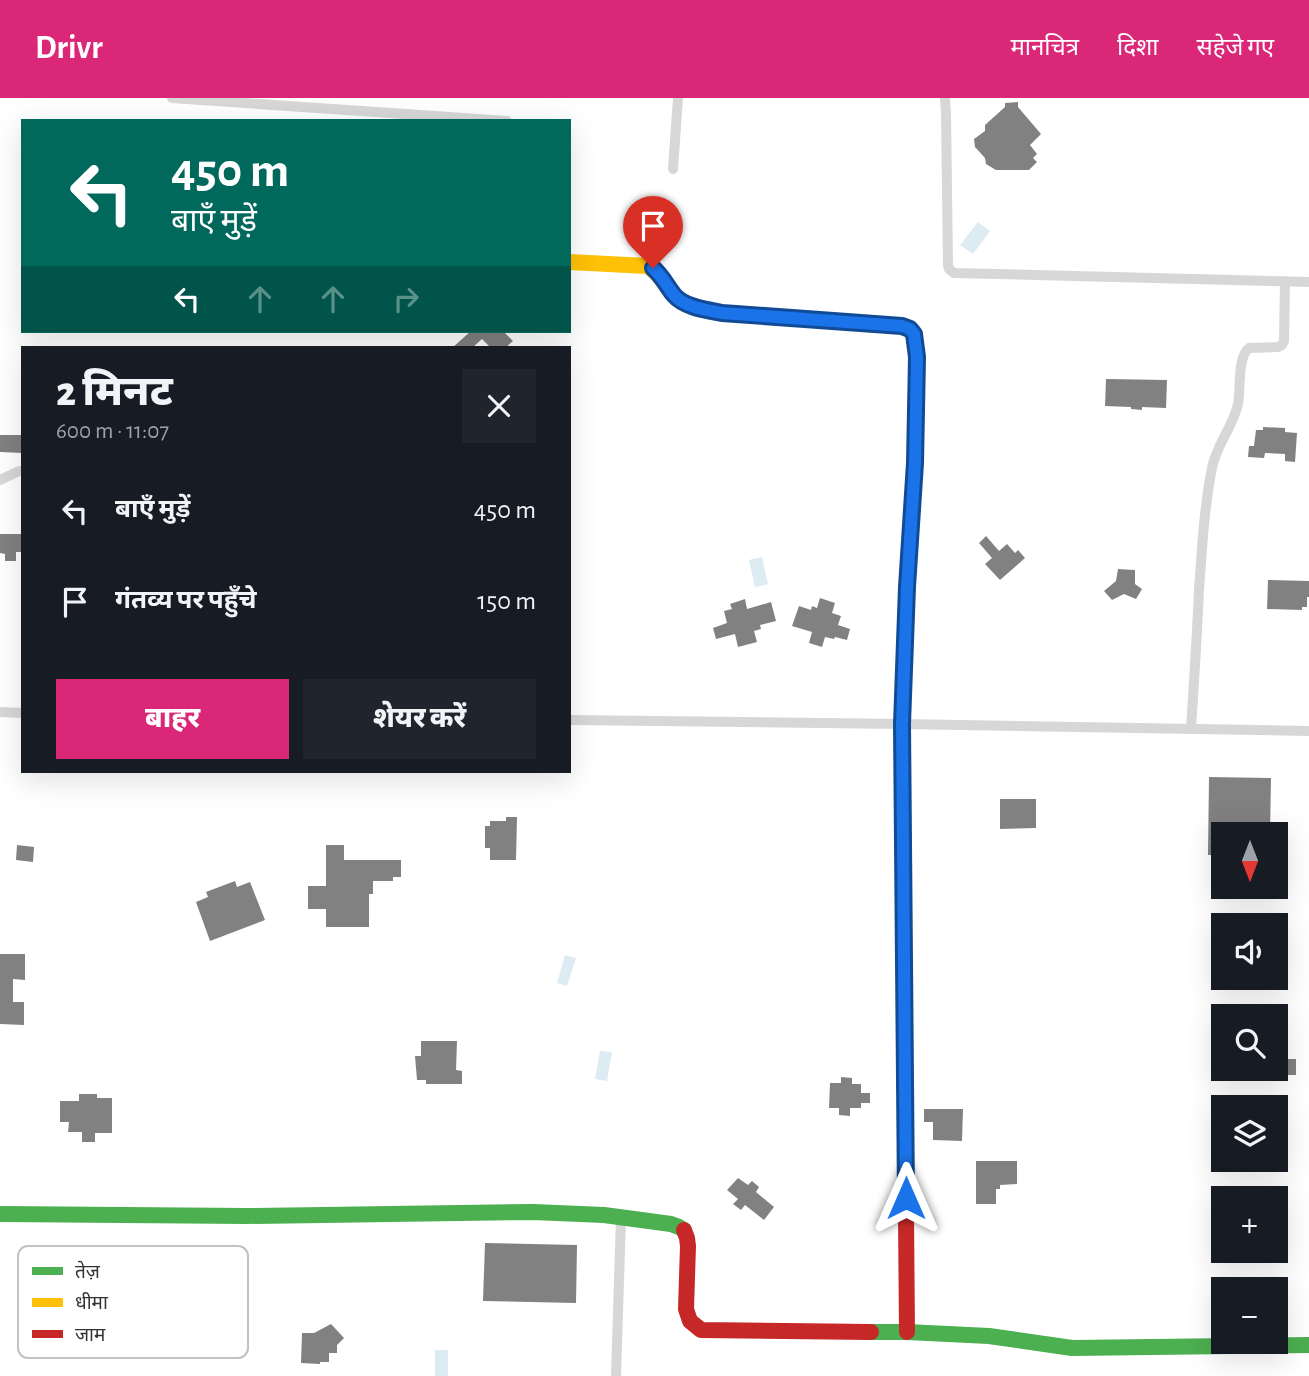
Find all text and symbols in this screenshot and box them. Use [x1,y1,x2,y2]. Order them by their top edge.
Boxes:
text: Drivr [35,32,103,65]
text: मानचित्र [1010,36,1079,60]
text: दिशा [1117,36,1158,60]
text: सहेजे गए [1196,36,1274,60]
icon: left [56,147,147,238]
text: 450 m [171,147,289,196]
pin [623,196,683,268]
text: बाएँ मुड़ें [171,205,257,237]
icon: arrive [634,207,672,245]
icon: left [168,280,206,318]
icon: ahead [241,280,279,318]
icon: ahead [314,280,352,318]
icon: right [387,280,425,318]
button: close [462,369,536,443]
text: 2 मिनट [56,371,173,413]
text: 600 m · 11:07 [56,420,169,443]
icon: left [56,492,94,530]
text: बाएँ मुड़ें [115,496,190,522]
text: 450 m [474,497,536,523]
icon: arrive [56,583,94,621]
text: गंतव्य पर पहुँचे [115,587,257,613]
text: 150 m [477,588,536,614]
button: बाहर [56,679,289,759]
button: शेयर करें [303,679,536,759]
north arrow [1211,822,1288,900]
map controls [1211,822,1288,1354]
button: sound [1211,913,1288,990]
button: search [1211,1004,1288,1081]
button: layers [1211,1095,1288,1172]
position arrow [869,1161,943,1235]
button: + [1211,1186,1288,1263]
legend [18,1246,248,1358]
text: तेज़ [75,1260,101,1282]
button: − [1211,1277,1288,1354]
text: धीमा [75,1292,109,1313]
text: जाम [75,1326,106,1345]

